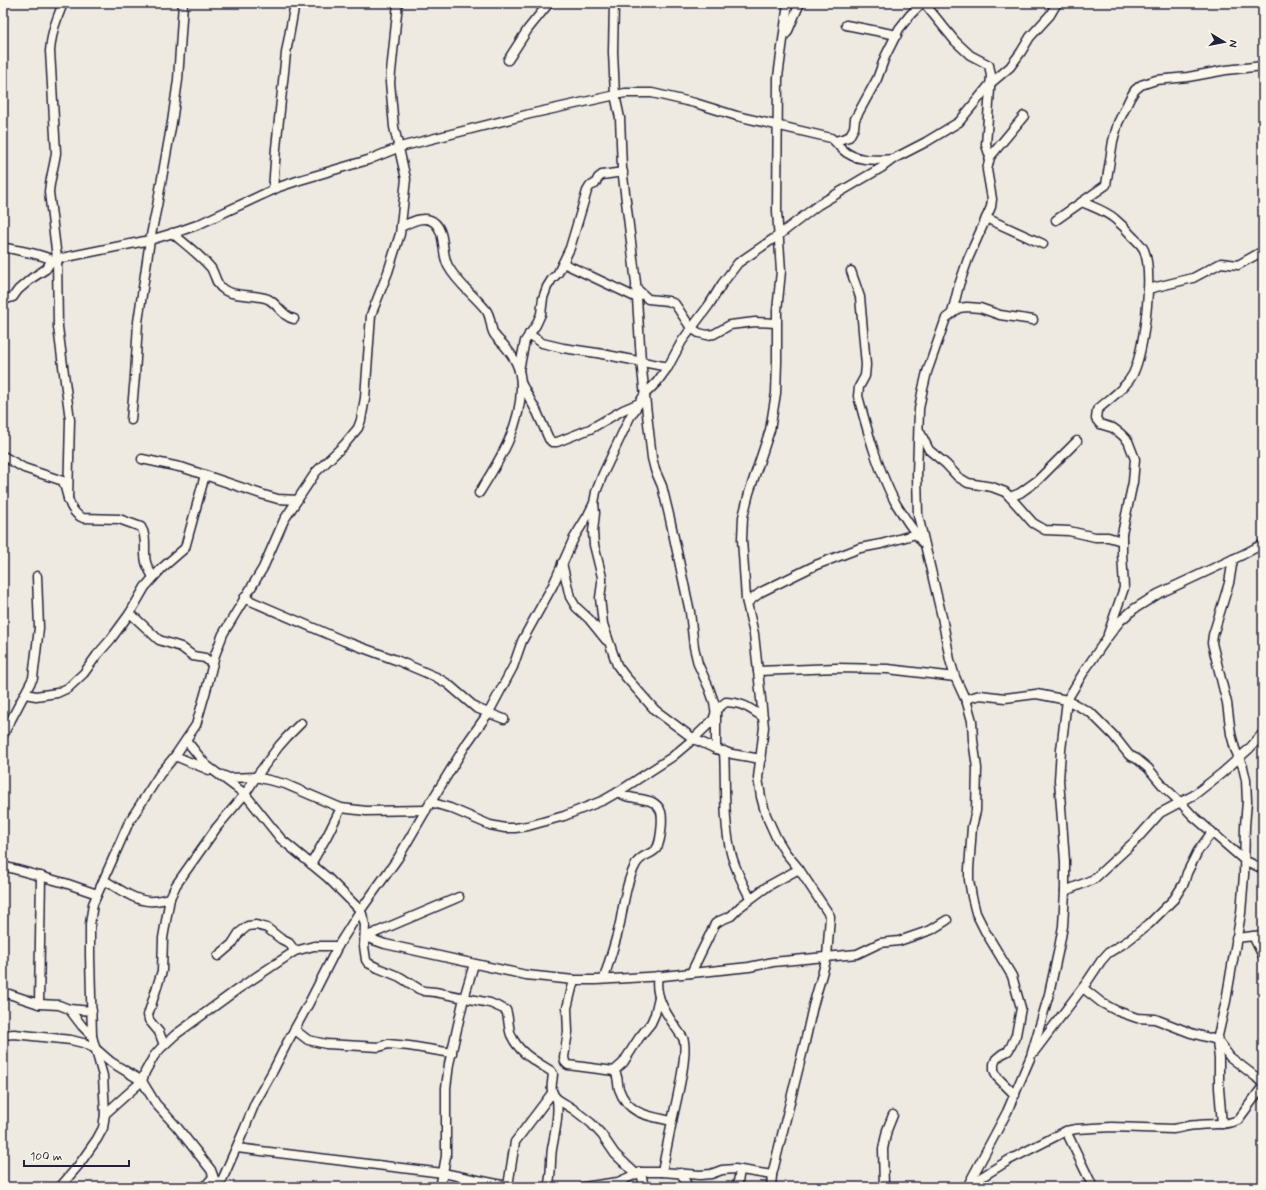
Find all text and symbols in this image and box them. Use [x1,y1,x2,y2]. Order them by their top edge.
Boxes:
north arrow [1204,22,1244,62]
text: N [1225,39,1240,48]
scale bar [24,1142,129,1168]
text: 100 m [30,1149,62,1165]

